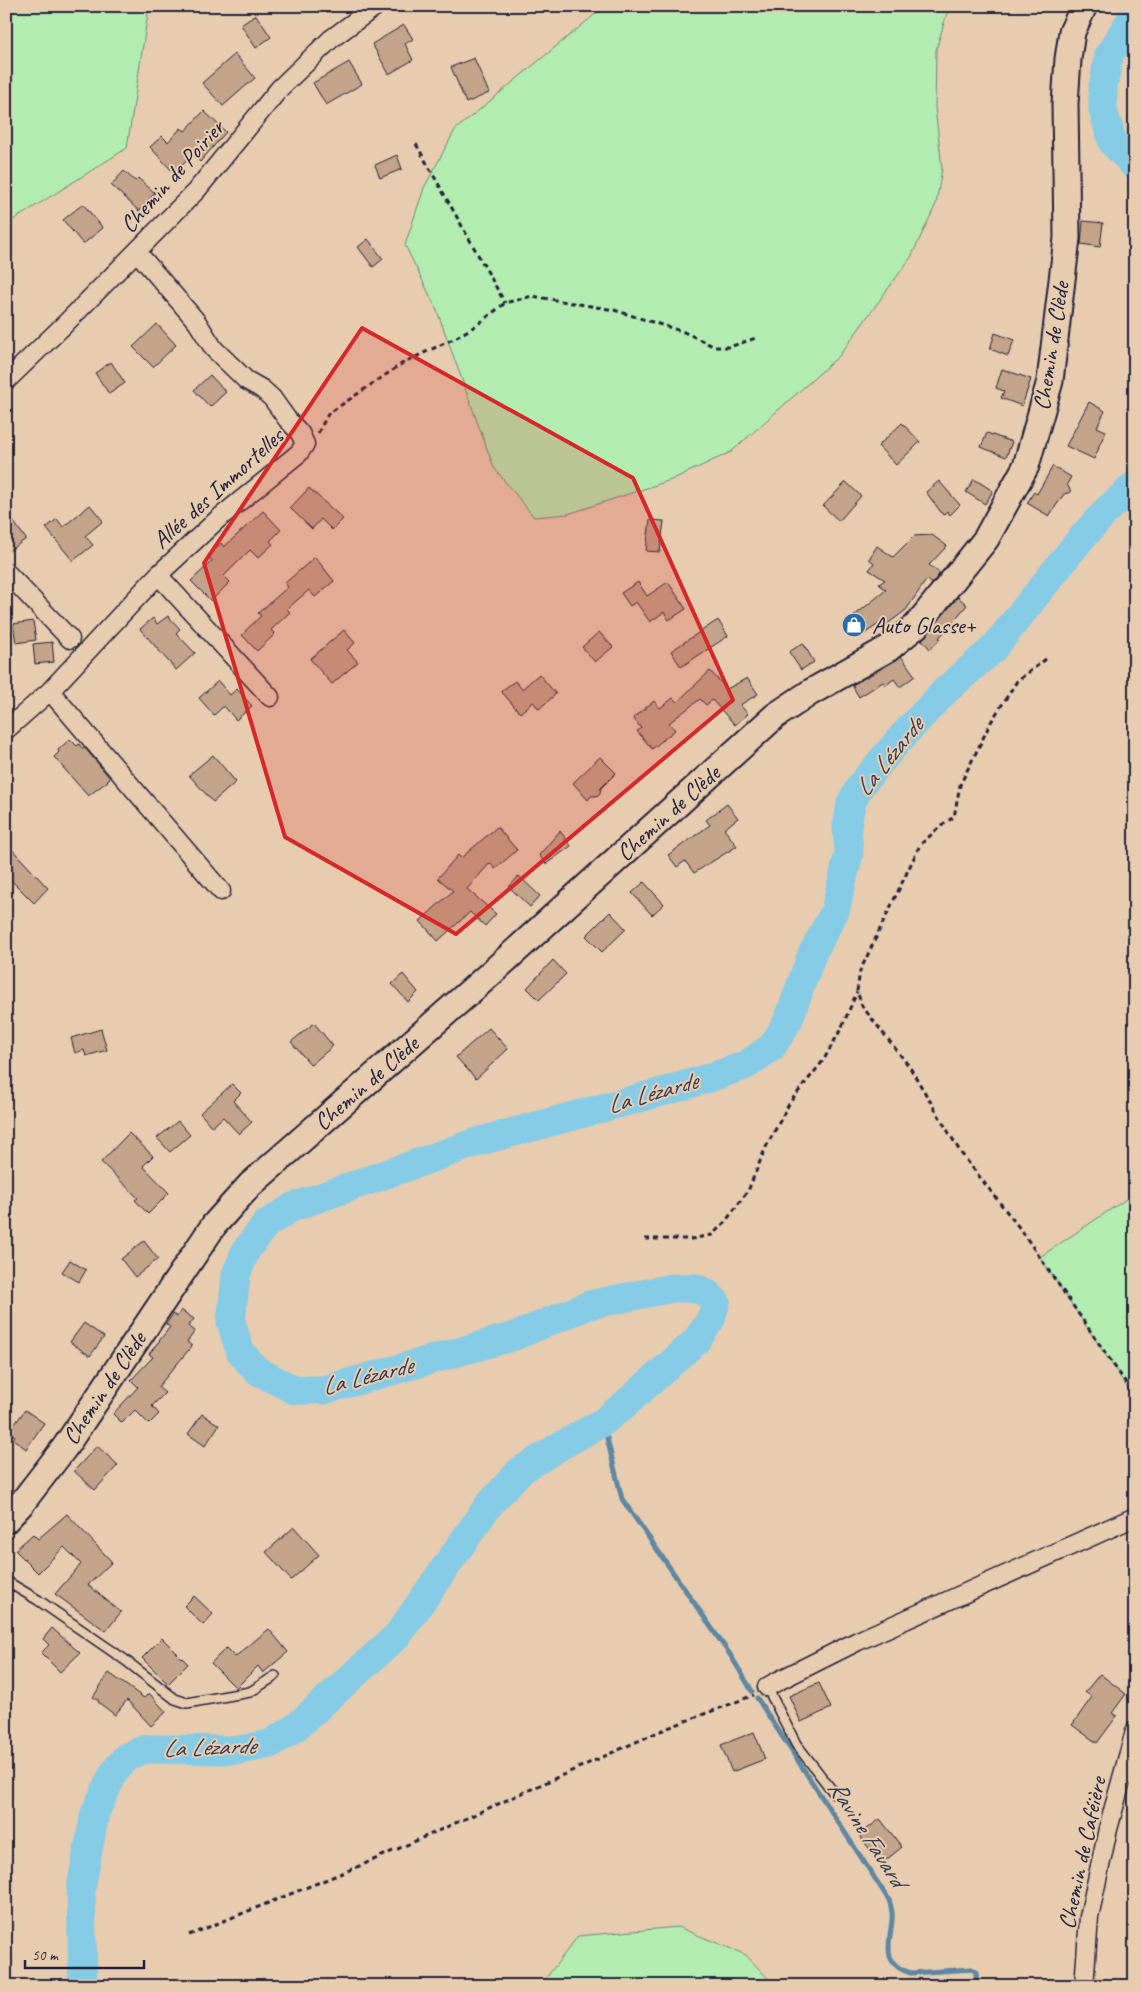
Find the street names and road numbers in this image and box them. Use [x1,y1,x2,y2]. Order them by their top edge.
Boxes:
street label: Chemin de Poirier [113,111,232,239]
street label: Chemin de Clède [1026,278,1076,412]
street label: Allée des Immortelles [146,420,291,555]
street label: Chemin de Clède [610,757,728,867]
street label: Chemin de Clède [307,1028,426,1137]
street label: Chemin de Clède [55,1324,154,1450]
street label: Chemin de Caféière [1051,1772,1113,1932]

